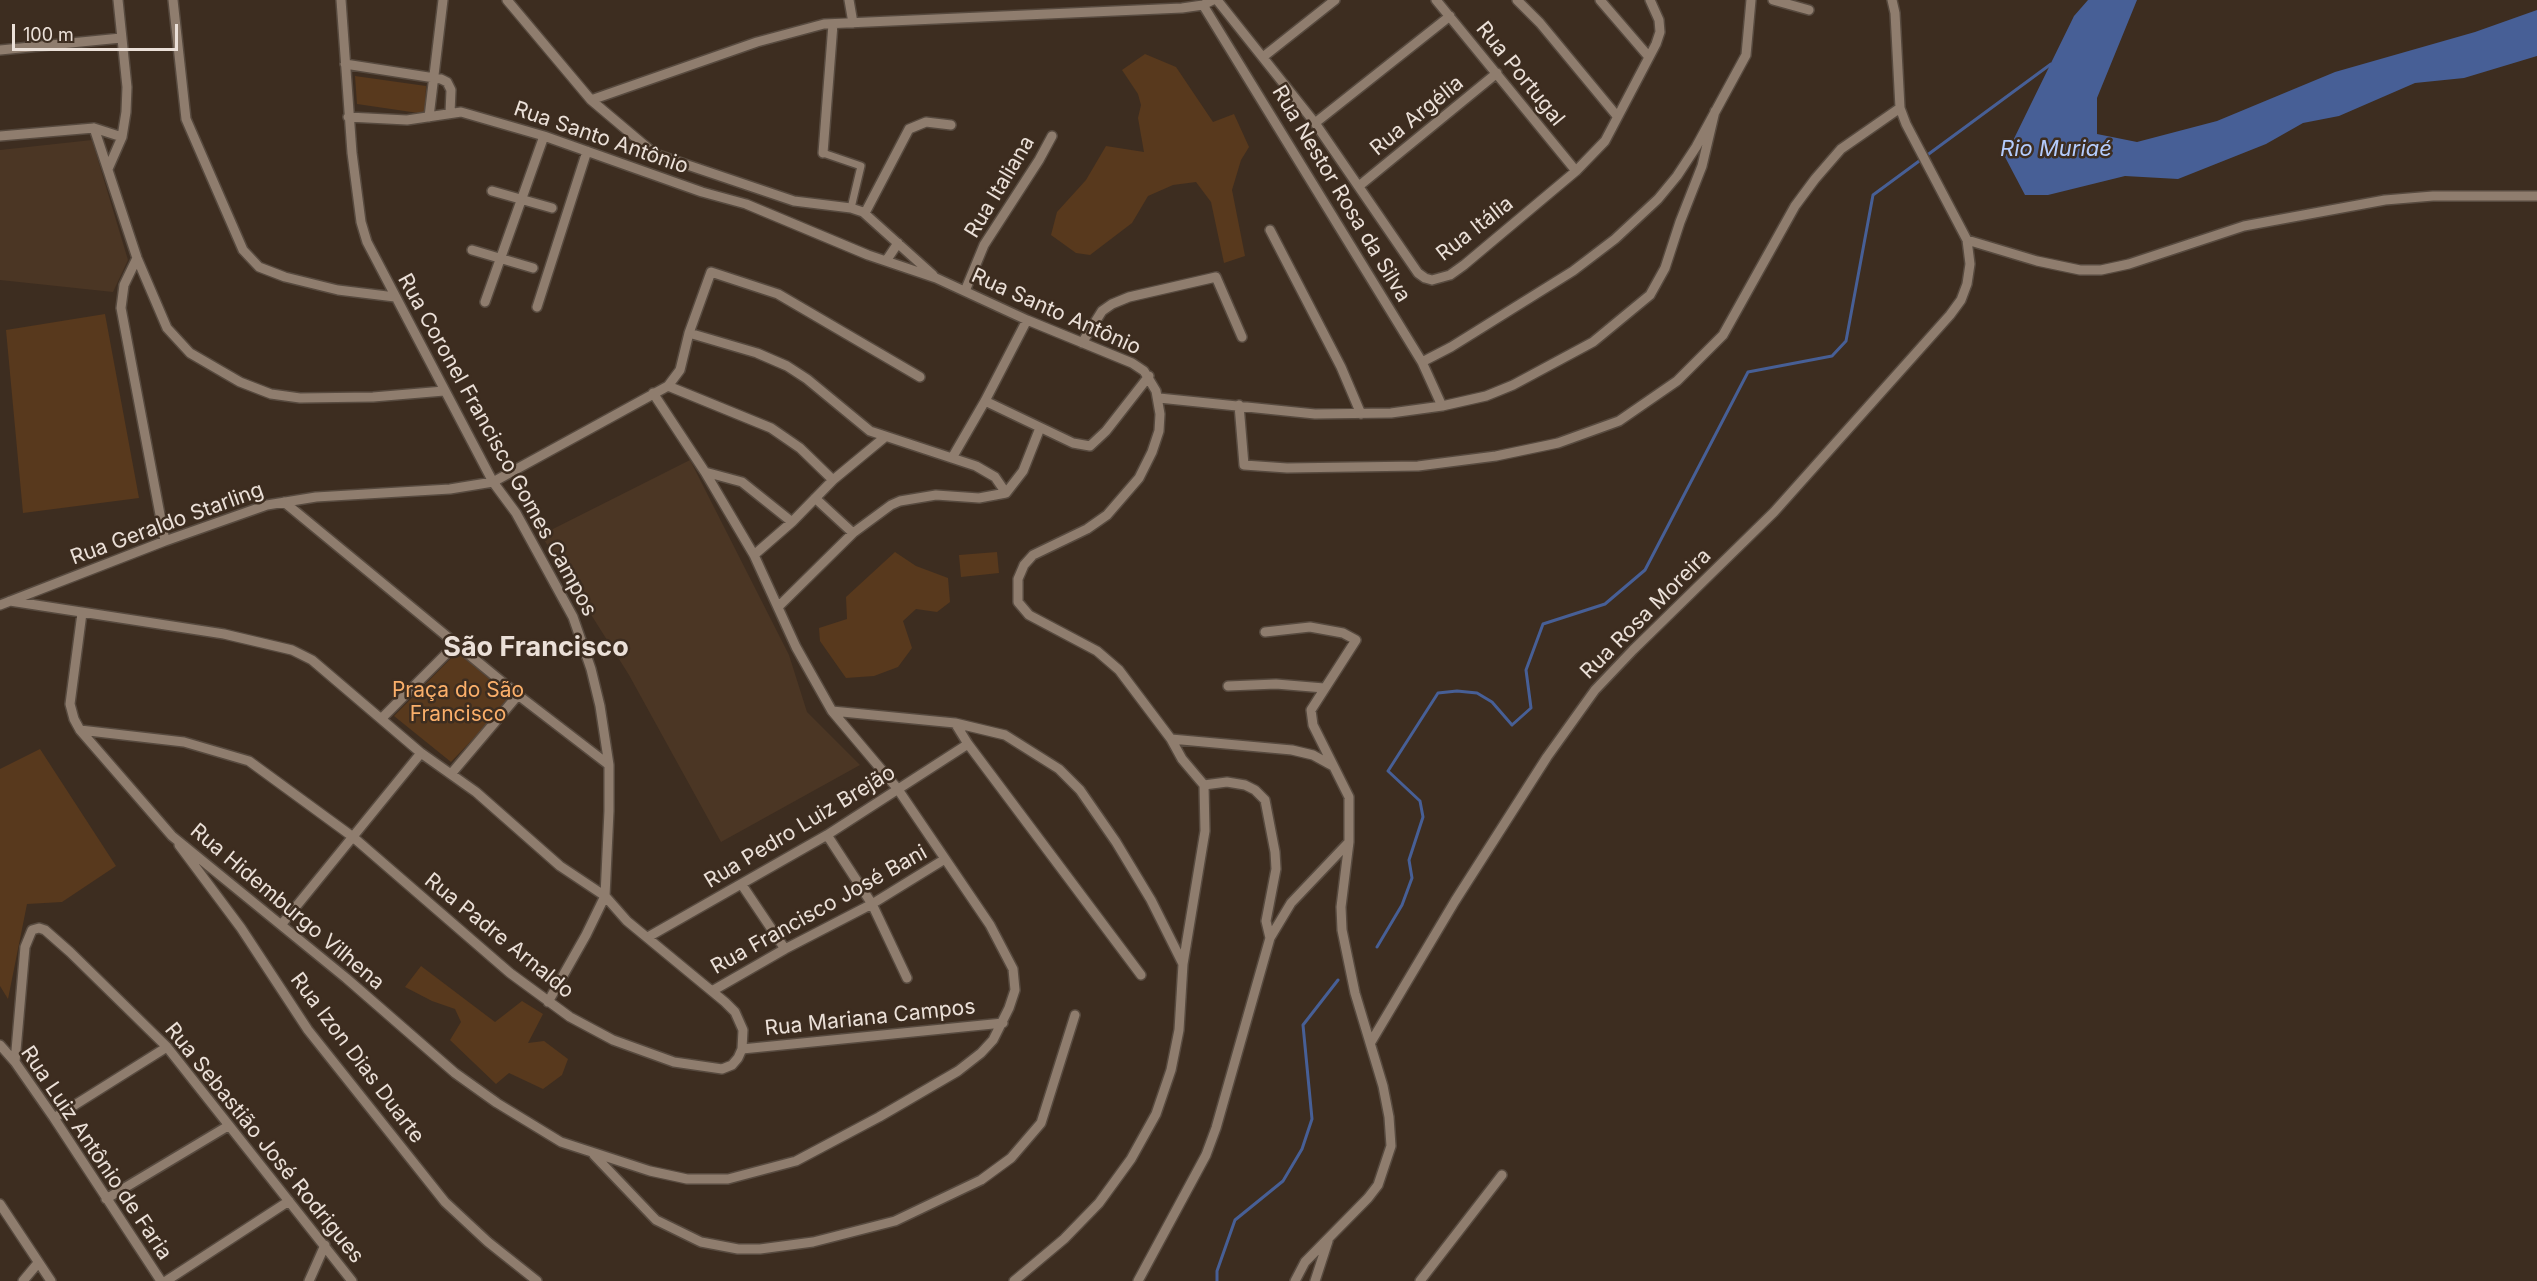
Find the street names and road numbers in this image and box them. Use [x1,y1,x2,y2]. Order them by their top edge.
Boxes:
street label: Rua Portugal [1470,17,1570,131]
street label: Rua Argélia [1365,71,1469,161]
street label: Rua Nestor Rosa da Silva [1266,81,1416,307]
street label: Rua Santo Antônio [511,96,691,180]
street label: Rua Italiana [960,131,1040,243]
street label: Rua Itália [1432,191,1518,267]
street label: Rua Santo Antônio [967,263,1145,361]
street label: Rua Coronel Francisco Gomes Campos [392,269,602,621]
street label: Rua Geraldo Starling [67,477,267,571]
street label: Rua Rosa Moreira [1575,543,1717,685]
street label: Rua Pedro Luiz Brejão [700,760,900,894]
street label: Rua Hidemburgo Vilhena [185,818,389,996]
street label: Rua Francisco José Bani [707,840,931,980]
street label: Rua Padre Arnaldo [419,868,579,1004]
street label: Rua Izon Dias Duarte [285,968,429,1148]
street label: Rua Mariana Campos [763,994,977,1042]
street label: Rua Sebastião José Rodrigues [159,1018,369,1268]
street label: Rua Luiz Antônio de Faria [15,1041,177,1265]

